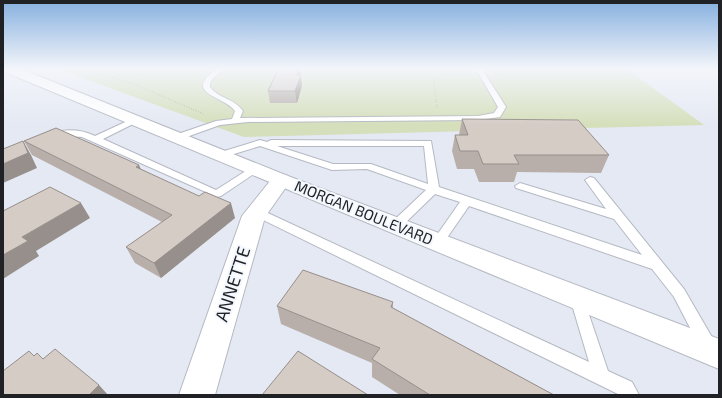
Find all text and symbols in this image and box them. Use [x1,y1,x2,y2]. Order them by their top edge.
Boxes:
street label: MORGAN BOULEVARD [292,176,436,248]
street label: ANNETTE [210,244,254,324]

